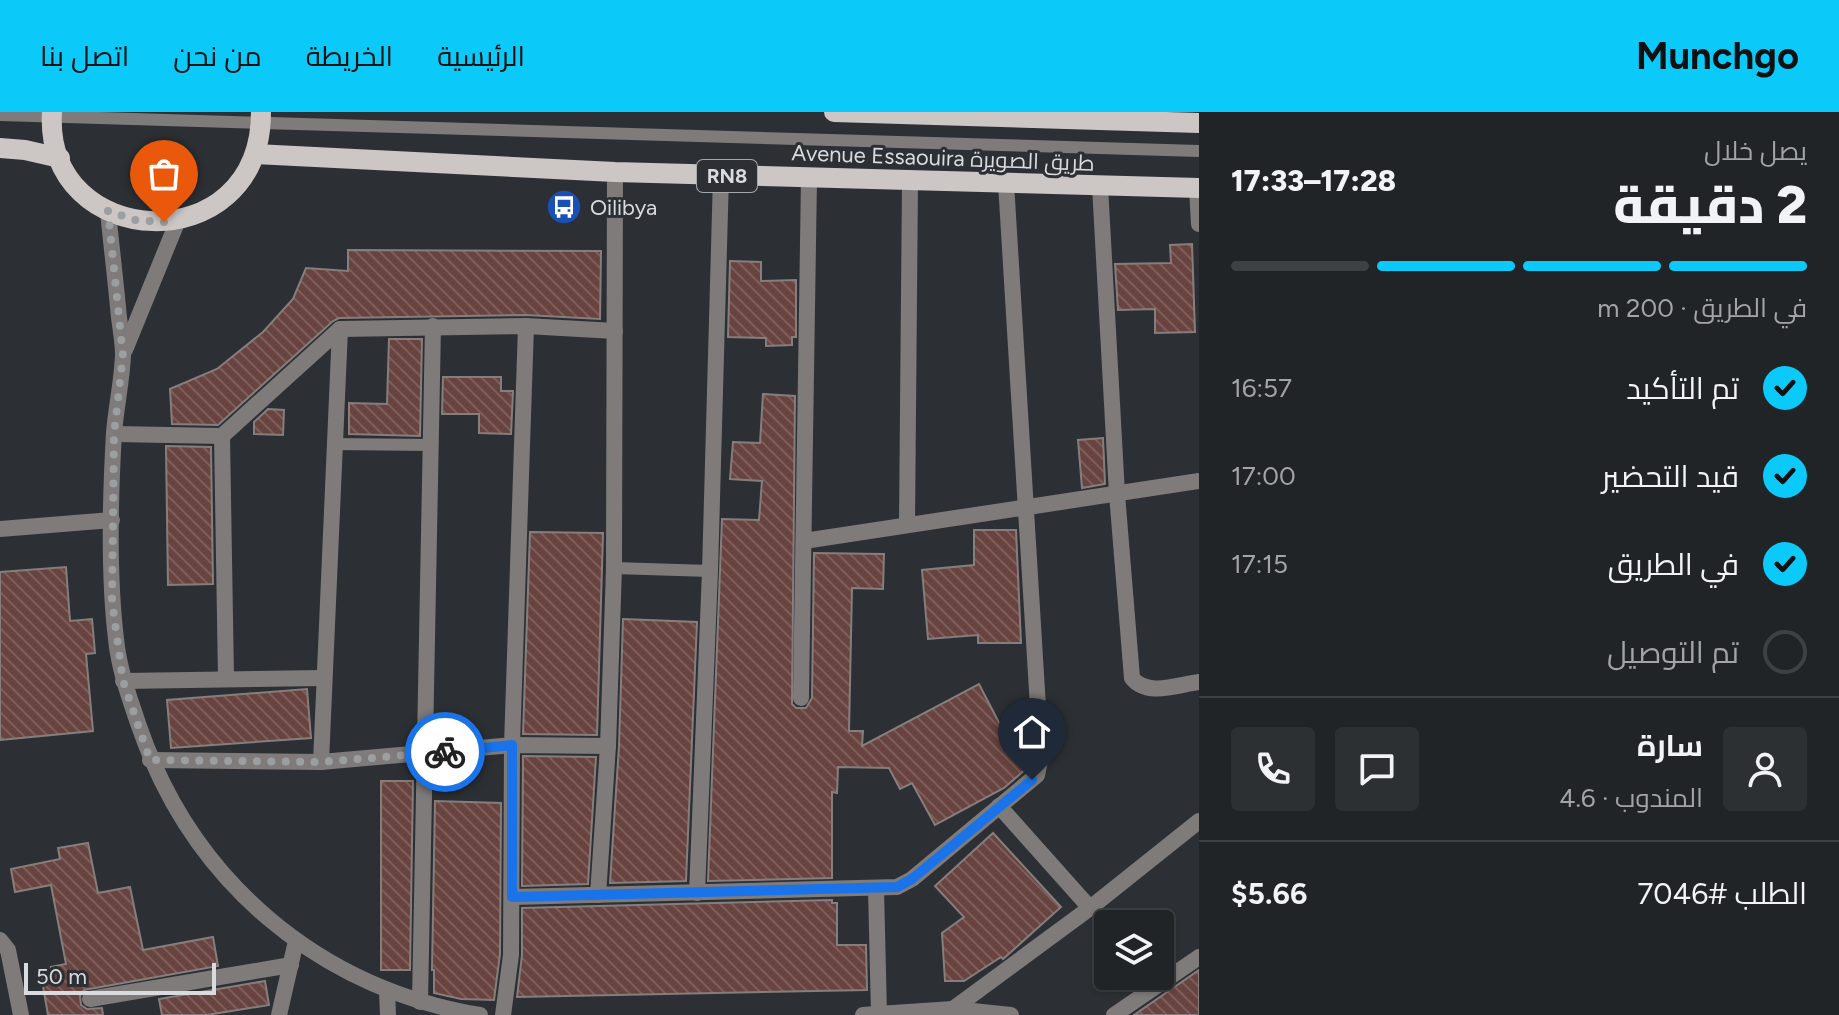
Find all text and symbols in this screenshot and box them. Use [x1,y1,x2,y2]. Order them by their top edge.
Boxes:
text: Munchgo [1636,33,1799,79]
text: اتصل بنا [40,39,129,73]
text: من نحن [173,39,262,73]
text: الخريطة [306,39,393,73]
text: الرئيسية [437,39,525,73]
text: يصل خلال [1704,135,1807,167]
street label: Avenue Essaouira طريق الصويرة [791,139,1095,177]
pin [130,140,198,222]
icon: bag [142,152,186,196]
road number: RN8 [697,160,757,192]
text: 17:28–17:33 [1231,162,1396,199]
text: 2 دقيقة [1613,174,1807,236]
bus stop icon: Oilibya [545,188,583,226]
place label: Oilibya [590,194,657,221]
text: في الطريق · 200 m [1597,292,1807,324]
icon: check [1763,366,1807,410]
text: تم التأكيد [1626,370,1739,407]
text: 16:57 [1231,372,1292,404]
icon: check [1763,454,1807,498]
text: قيد التحضير [1602,458,1739,495]
text: 17:00 [1231,460,1296,492]
icon: check [1763,542,1807,586]
text: في الطريق [1608,546,1739,583]
text: 17:15 [1231,548,1288,580]
text: تم التوصيل [1607,634,1739,671]
pin [998,698,1066,780]
icon: home [1010,710,1054,754]
courier [405,712,485,792]
button: phone [1231,727,1315,811]
button: chat [1335,727,1419,811]
text: سارة [1637,727,1703,764]
button: person [1723,727,1807,811]
icon: bike [423,730,467,774]
text: المندوب · 4.6 [1559,782,1703,814]
text: $5.66 [1231,875,1307,912]
text: الطلب #7046 [1637,875,1807,912]
map controls [1094,910,1174,990]
button: layers [1094,910,1174,990]
scale bar [24,959,216,995]
text: 50 m [36,963,87,990]

